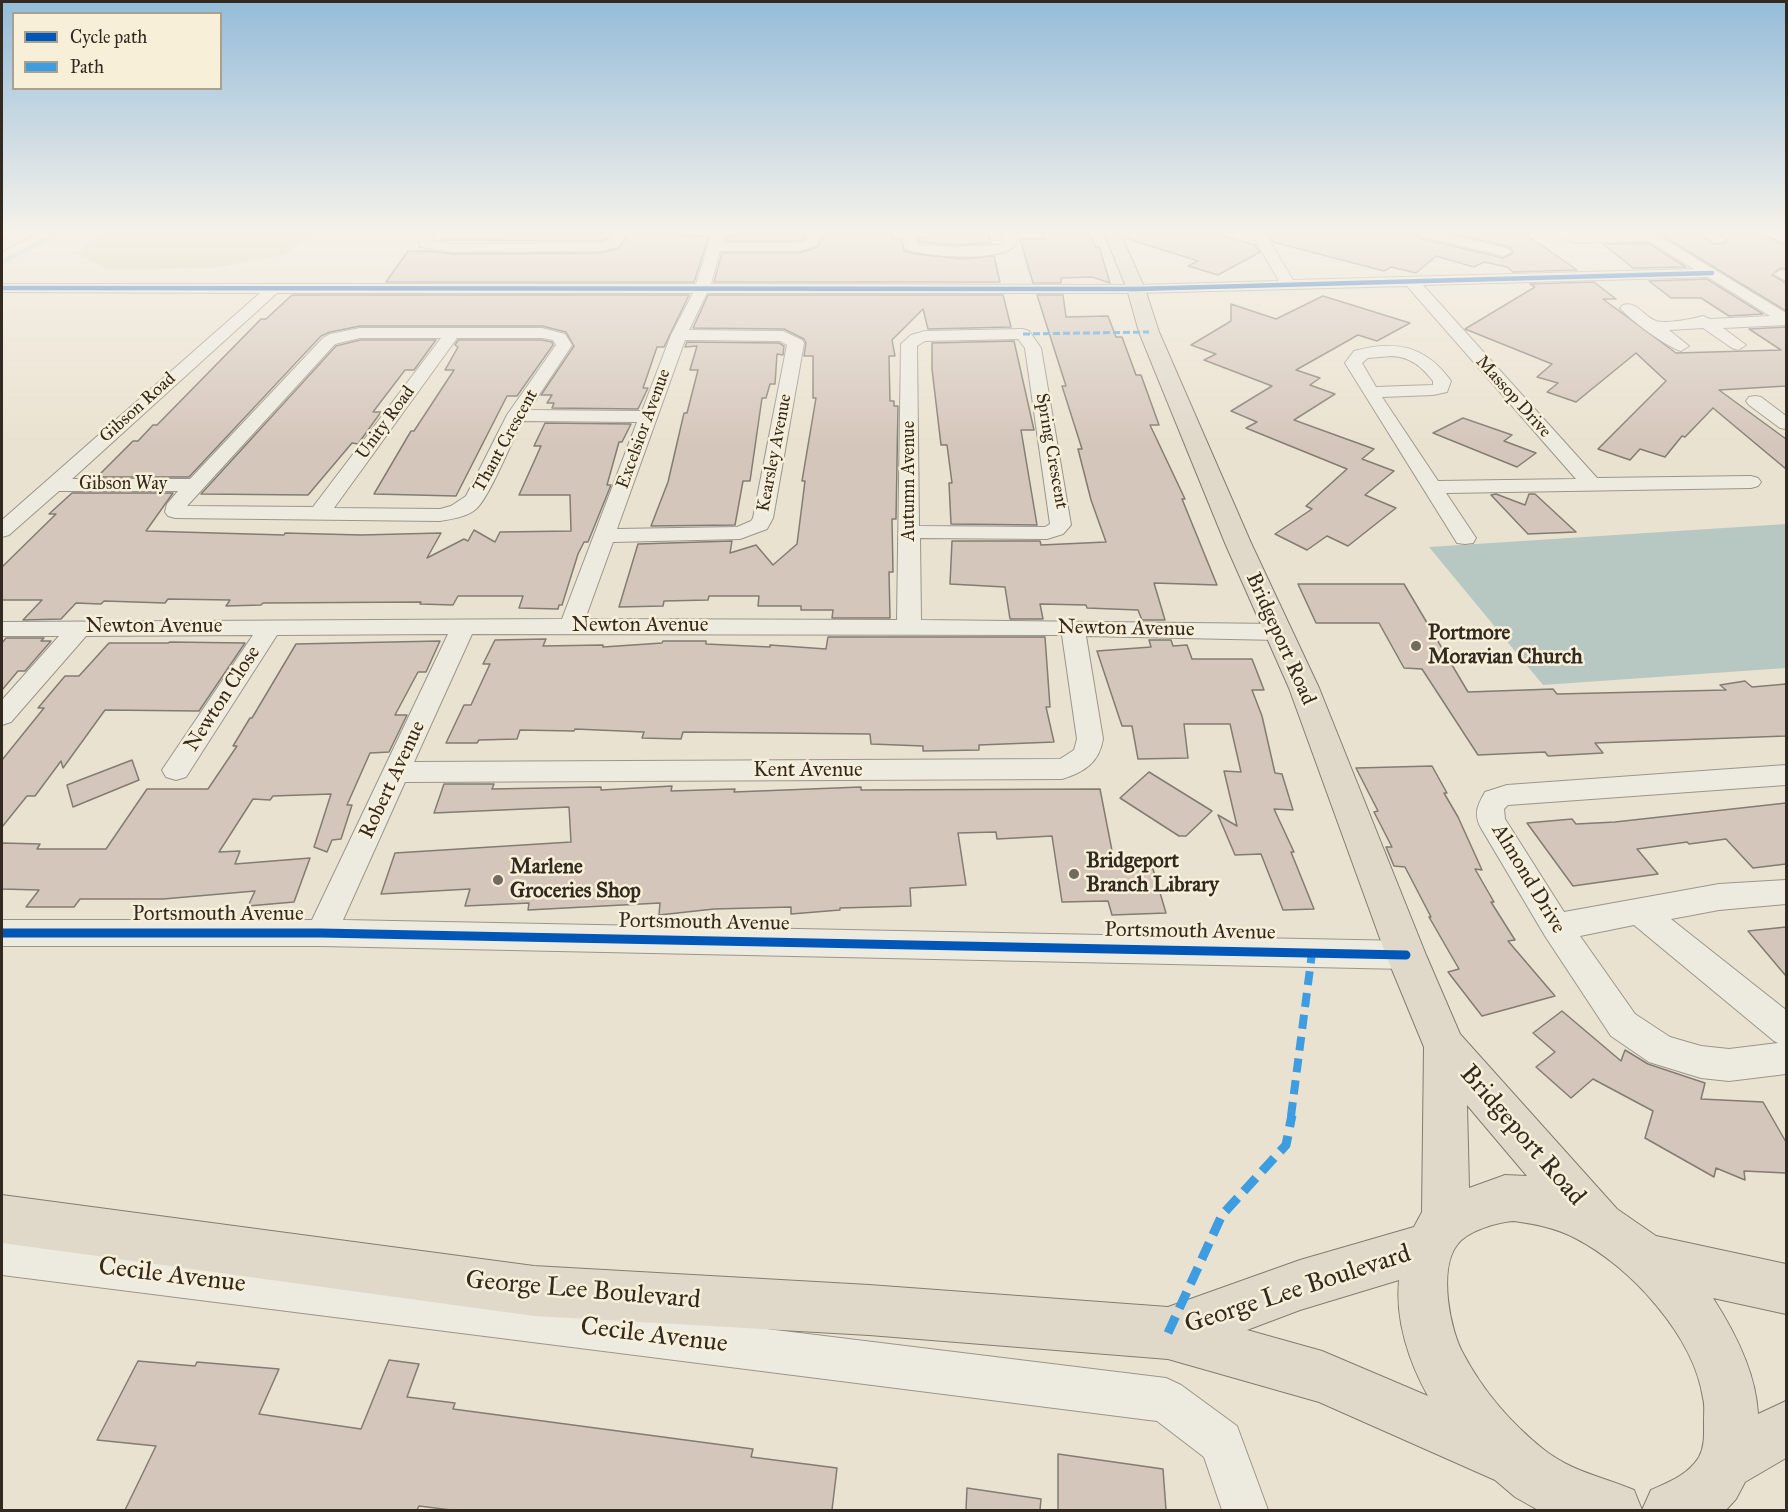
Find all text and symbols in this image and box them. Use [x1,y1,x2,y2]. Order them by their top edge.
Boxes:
legend [12,12,222,90]
text: Cycle path [70,26,147,48]
text: Path [70,56,104,78]
street label: Massop Drive [1471,352,1555,442]
street label: Excelsior Avenue [612,366,676,492]
street label: Gibson Road [96,368,180,448]
street label: Unity Road [352,382,420,464]
street label: Thant Crescent [469,386,543,496]
street label: Spring Crescent [1030,391,1072,511]
street label: Kearsley Avenue [753,392,797,514]
street label: Autumn Avenue [899,421,921,541]
street label: Gibson Way [79,474,167,496]
street label: Bridgeport Road [1240,569,1320,709]
street label: Newton Avenue [571,613,709,639]
street label: Newton Avenue [85,614,223,640]
street label: Newton Avenue [1057,615,1195,643]
place label: Portmore Moravian Church [1428,621,1583,671]
marker: Portmore Moravian Church [1409,639,1423,653]
street label: Newton Close [179,641,267,757]
street label: Robert Avenue [355,717,431,843]
street label: Kent Avenue [753,758,863,784]
street label: Almond Drive [1485,820,1571,938]
place label: Bridgeport Branch Library [1086,849,1219,899]
place label: Marlene Groceries Shop [510,855,641,905]
marker: Bridgeport Branch Library [1067,867,1081,881]
marker: Marlene Groceries Shop [491,873,505,887]
street label: Portsmouth Avenue [132,902,304,928]
street label: Portsmouth Avenue [618,909,790,937]
street label: Portsmouth Avenue [1104,918,1276,946]
street label: Bridgeport Road [1452,1059,1592,1213]
street label: George Lee Boulevard [1181,1239,1415,1341]
street label: Cecile Avenue [97,1251,247,1301]
street label: George Lee Boulevard [464,1265,702,1317]
street label: Cecile Avenue [579,1311,729,1361]

